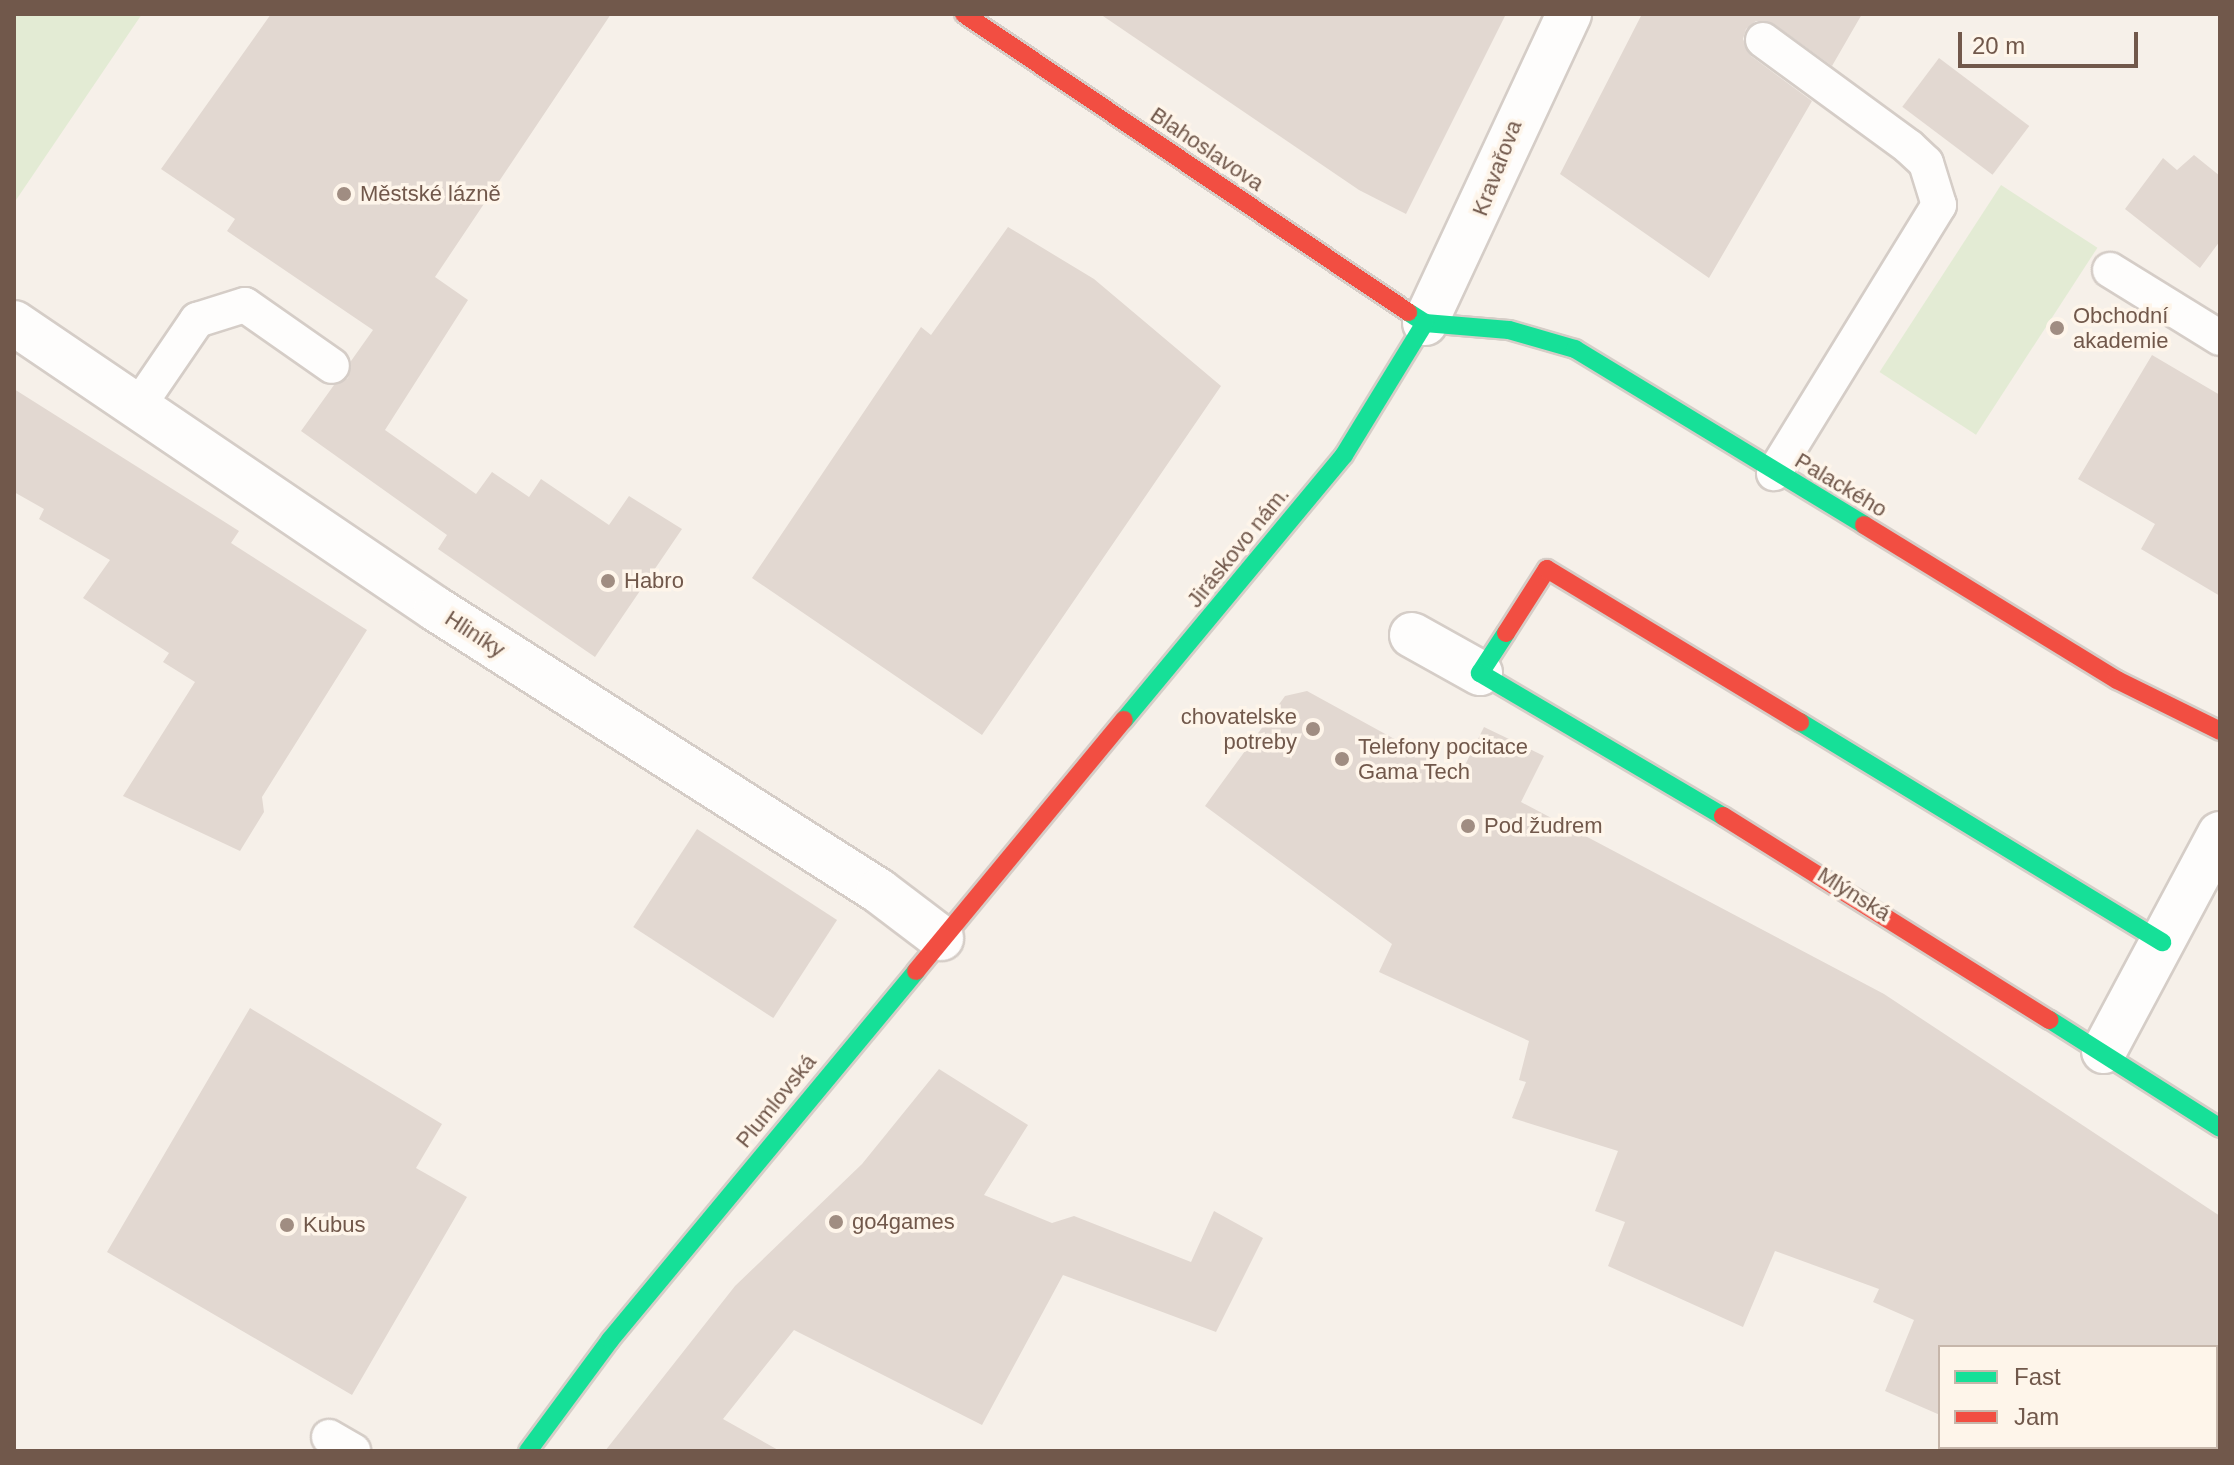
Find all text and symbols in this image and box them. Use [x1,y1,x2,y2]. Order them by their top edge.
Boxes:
scale bar [1962,16,2142,66]
text: 20 m [1972,32,2025,59]
street label: Blahoslavova [1145,101,1269,197]
street label: Kravařova [1467,116,1527,220]
place label: Městské lázně [360,181,501,207]
marker: Městské lázně [335,185,353,203]
place label: Obchodní akademie [2073,302,2168,354]
marker: Obchodní akademie [2048,319,2066,337]
street label: Palackého [1790,447,1892,523]
street label: Jiráskovo nám. [1181,481,1295,613]
place label: Habro [624,568,684,594]
marker: Habro [599,572,617,590]
street label: Hliníky [440,605,510,663]
place label: chovatelske potreby [1181,703,1297,754]
marker: chovatelske potreby [1304,720,1322,738]
place label: Telefony pocitace Gama Tech [1358,733,1528,784]
marker: Telefony pocitace Gama Tech [1333,750,1351,768]
place label: Pod žudrem [1484,813,1603,839]
marker: Pod žudrem [1459,817,1477,835]
street label: Mlýnská [1813,861,1895,927]
street label: Plumlovská [730,1049,822,1153]
place label: go4games [852,1209,955,1235]
place label: Kubus [303,1212,365,1238]
marker: go4games [827,1213,845,1231]
marker: Kubus [278,1216,296,1234]
legend [1938,1345,2218,1449]
text: Fast [2014,1363,2061,1390]
text: Jam [2014,1403,2059,1430]

